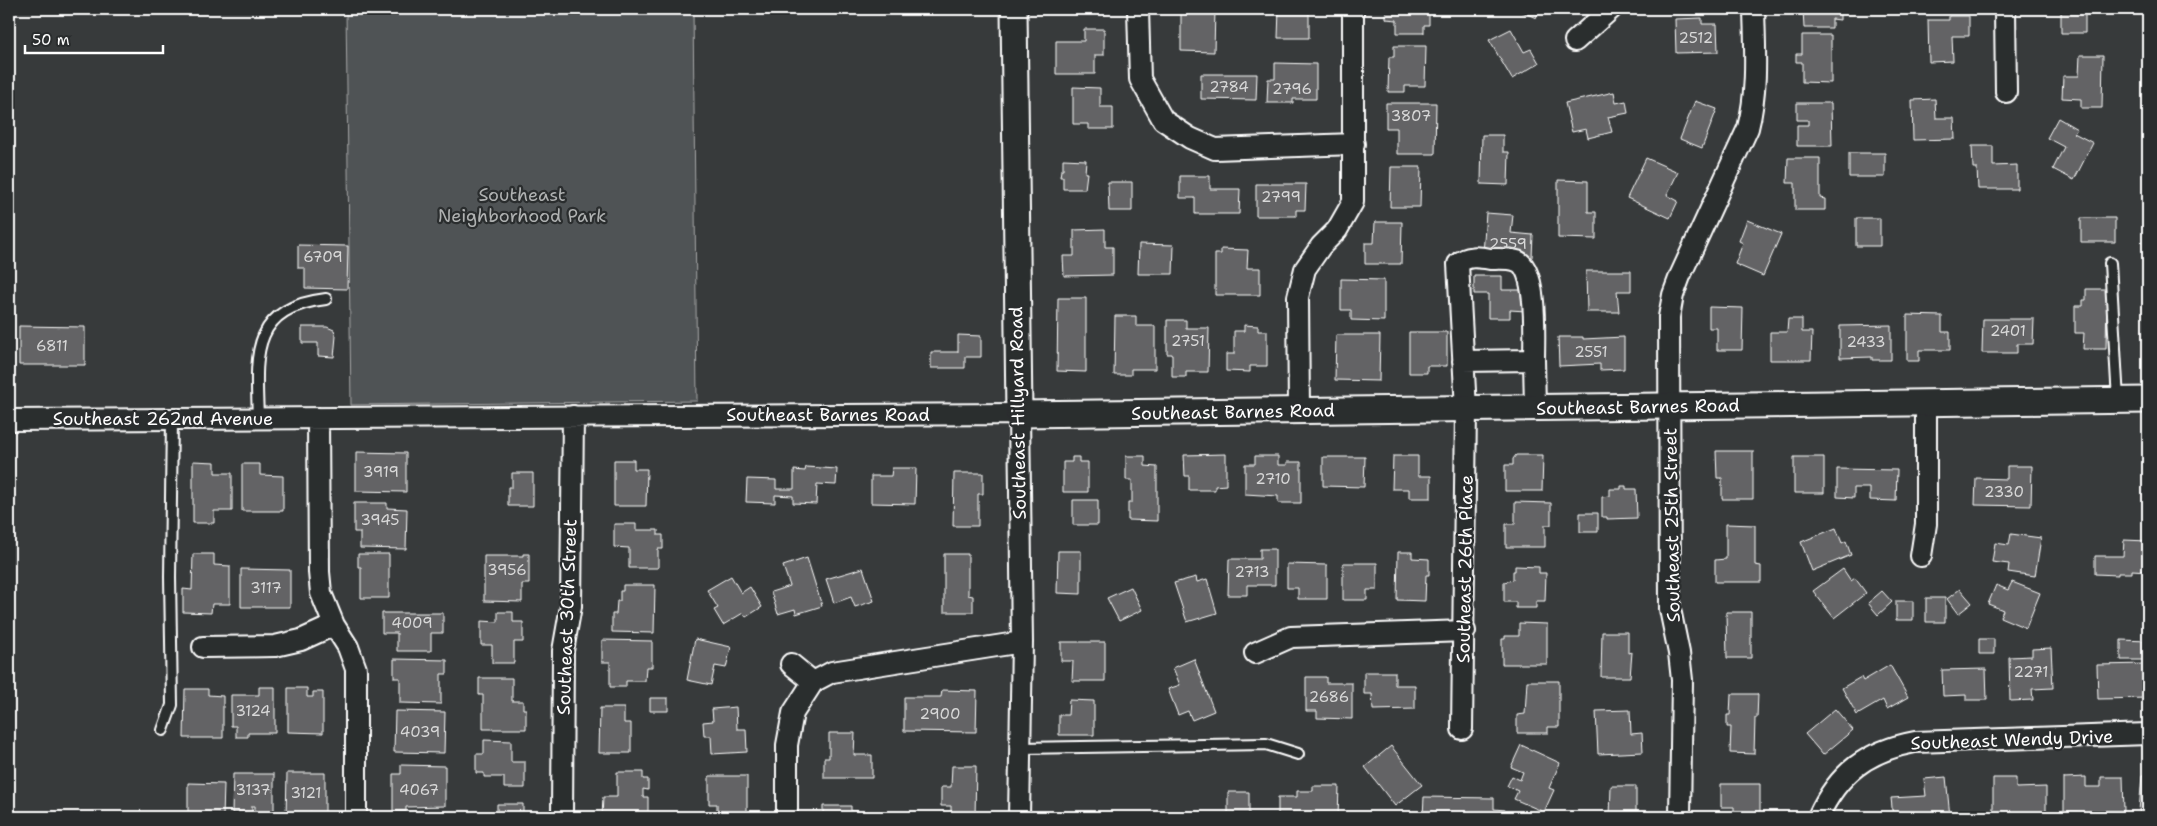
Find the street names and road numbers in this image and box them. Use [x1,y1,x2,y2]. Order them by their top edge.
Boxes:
street label: Southeast Hillyard Road [1004,306,1032,520]
street label: Southeast Barnes Road [1536,393,1740,421]
street label: Southeast Barnes Road [1131,398,1335,426]
street label: Southeast Barnes Road [726,403,930,427]
street label: Southeast 262nd Avenue [53,407,273,431]
street label: Southeast 25th Street [1658,427,1686,622]
street label: Southeast 26th Place [1451,475,1479,663]
street label: Southeast 30th Street [552,518,582,715]
street label: Southeast Wendy Drive [1910,724,2114,756]

